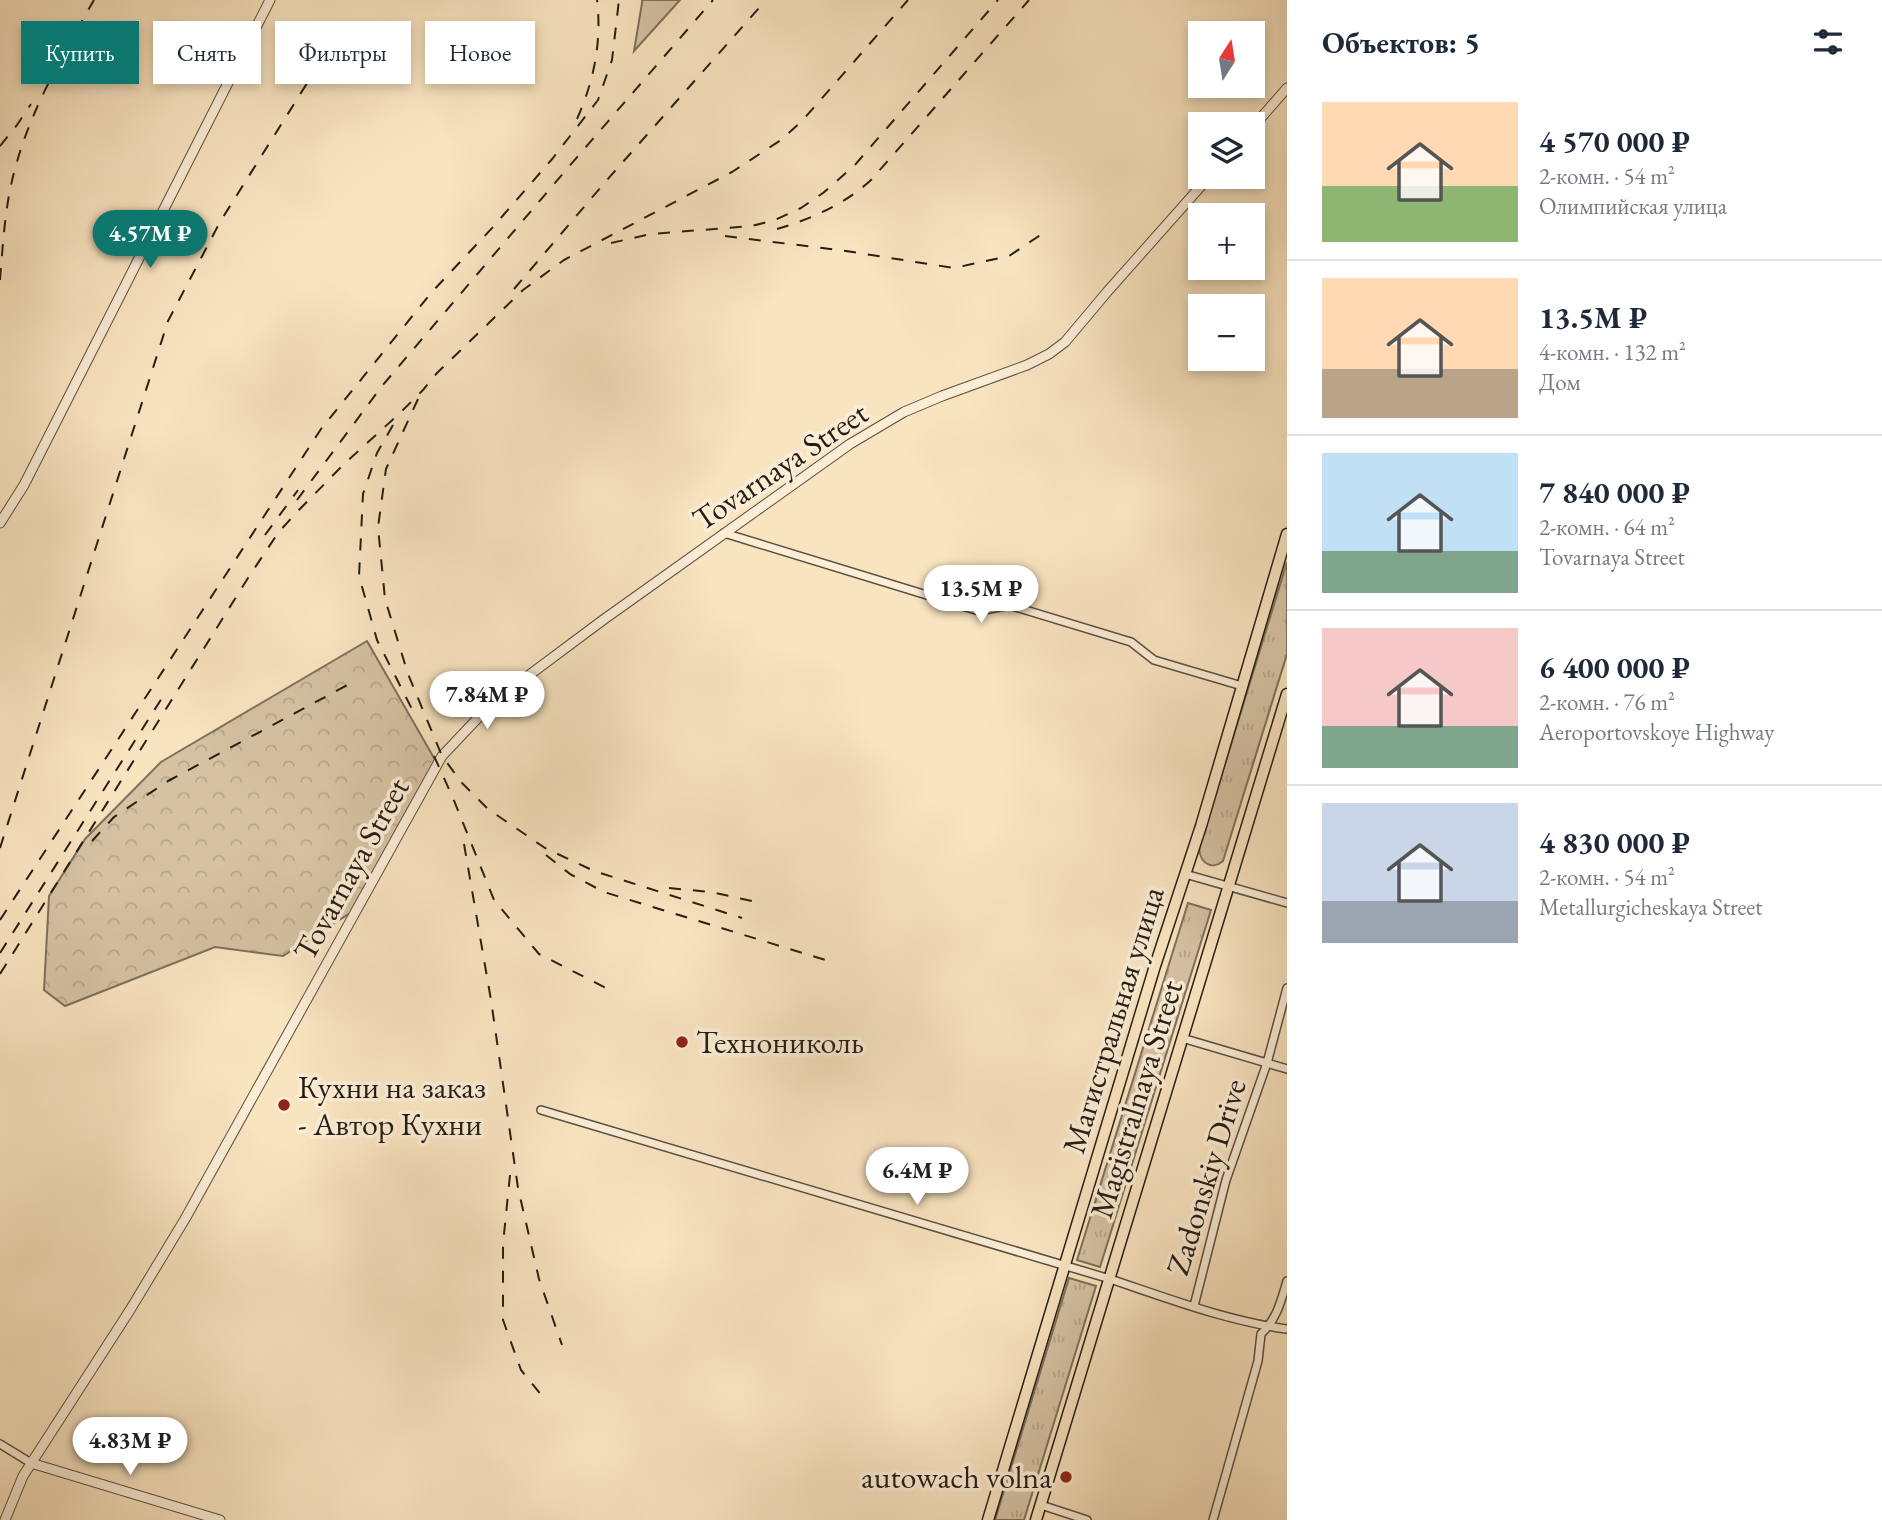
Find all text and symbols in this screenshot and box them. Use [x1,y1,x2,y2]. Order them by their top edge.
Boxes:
chip: Купить [21,21,139,84]
chip: Снять [153,21,261,84]
chip: Фильтры [275,21,411,84]
chip: Новое [425,21,535,84]
north arrow [1188,21,1265,98]
map controls [1188,21,1265,371]
text: Объектов: 5 [1322,23,1480,62]
icon: filters [1809,23,1847,61]
button: layers [1188,112,1265,189]
text: 4 570 000 ₽ [1539,122,1690,161]
icon: home [1378,130,1462,214]
text: 2-комн. · 54 m² [1539,161,1675,191]
text: Олимпийская улица [1539,191,1727,221]
button: + [1188,203,1265,280]
pin: 4.57M ₽ [85,210,215,270]
text: 4.57M ₽ [109,218,191,248]
button: − [1188,294,1265,371]
text: 13.5M ₽ [1539,298,1647,337]
icon: home [1378,306,1462,390]
text: 4-комн. · 132 m² [1539,337,1686,367]
text: Дом [1539,367,1581,397]
street label: Tovarnaya Street [684,392,876,540]
text: 7 840 000 ₽ [1539,473,1690,512]
icon: home [1378,481,1462,565]
text: 2-комн. · 64 m² [1539,512,1675,542]
text: Tovarnaya Street [1539,542,1685,572]
pin: 13.5M ₽ [916,566,1046,625]
text: 13.5M ₽ [940,573,1022,603]
text: 6 400 000 ₽ [1539,648,1690,687]
icon: home [1378,656,1462,740]
pin: 7.84M ₽ [422,672,552,731]
text: 7.84M ₽ [446,679,528,709]
text: 2-комн. · 76 m² [1539,687,1675,717]
text: Aeroportovskoye Highway [1539,717,1774,747]
street label: Tovarnaya Street [283,770,419,968]
text: 4 830 000 ₽ [1539,823,1690,862]
icon: home [1378,831,1462,915]
text: 2-комн. · 54 m² [1539,862,1675,892]
street label: Магистральная улица [1052,881,1174,1158]
text: Metallurgicheskaya Street [1539,892,1763,922]
street label: Magistralnaya Street [1080,975,1192,1223]
place label: Технониколь [696,1021,864,1063]
marker: Технониколь [674,1034,690,1050]
place label: Кухни на заказ - Автор Кухни [298,1066,486,1145]
street label: Zadonskiy Drive [1156,1074,1256,1280]
marker: Кухни на заказ - Автор Кухни [276,1097,292,1113]
pin: 6.4M ₽ [860,1148,974,1207]
text: 6.4M ₽ [882,1155,952,1185]
pin: 4.83M ₽ [65,1418,195,1477]
text: 4.83M ₽ [89,1425,171,1455]
place label: autowach volna [861,1456,1052,1498]
marker: autowach volna [1058,1469,1074,1485]

